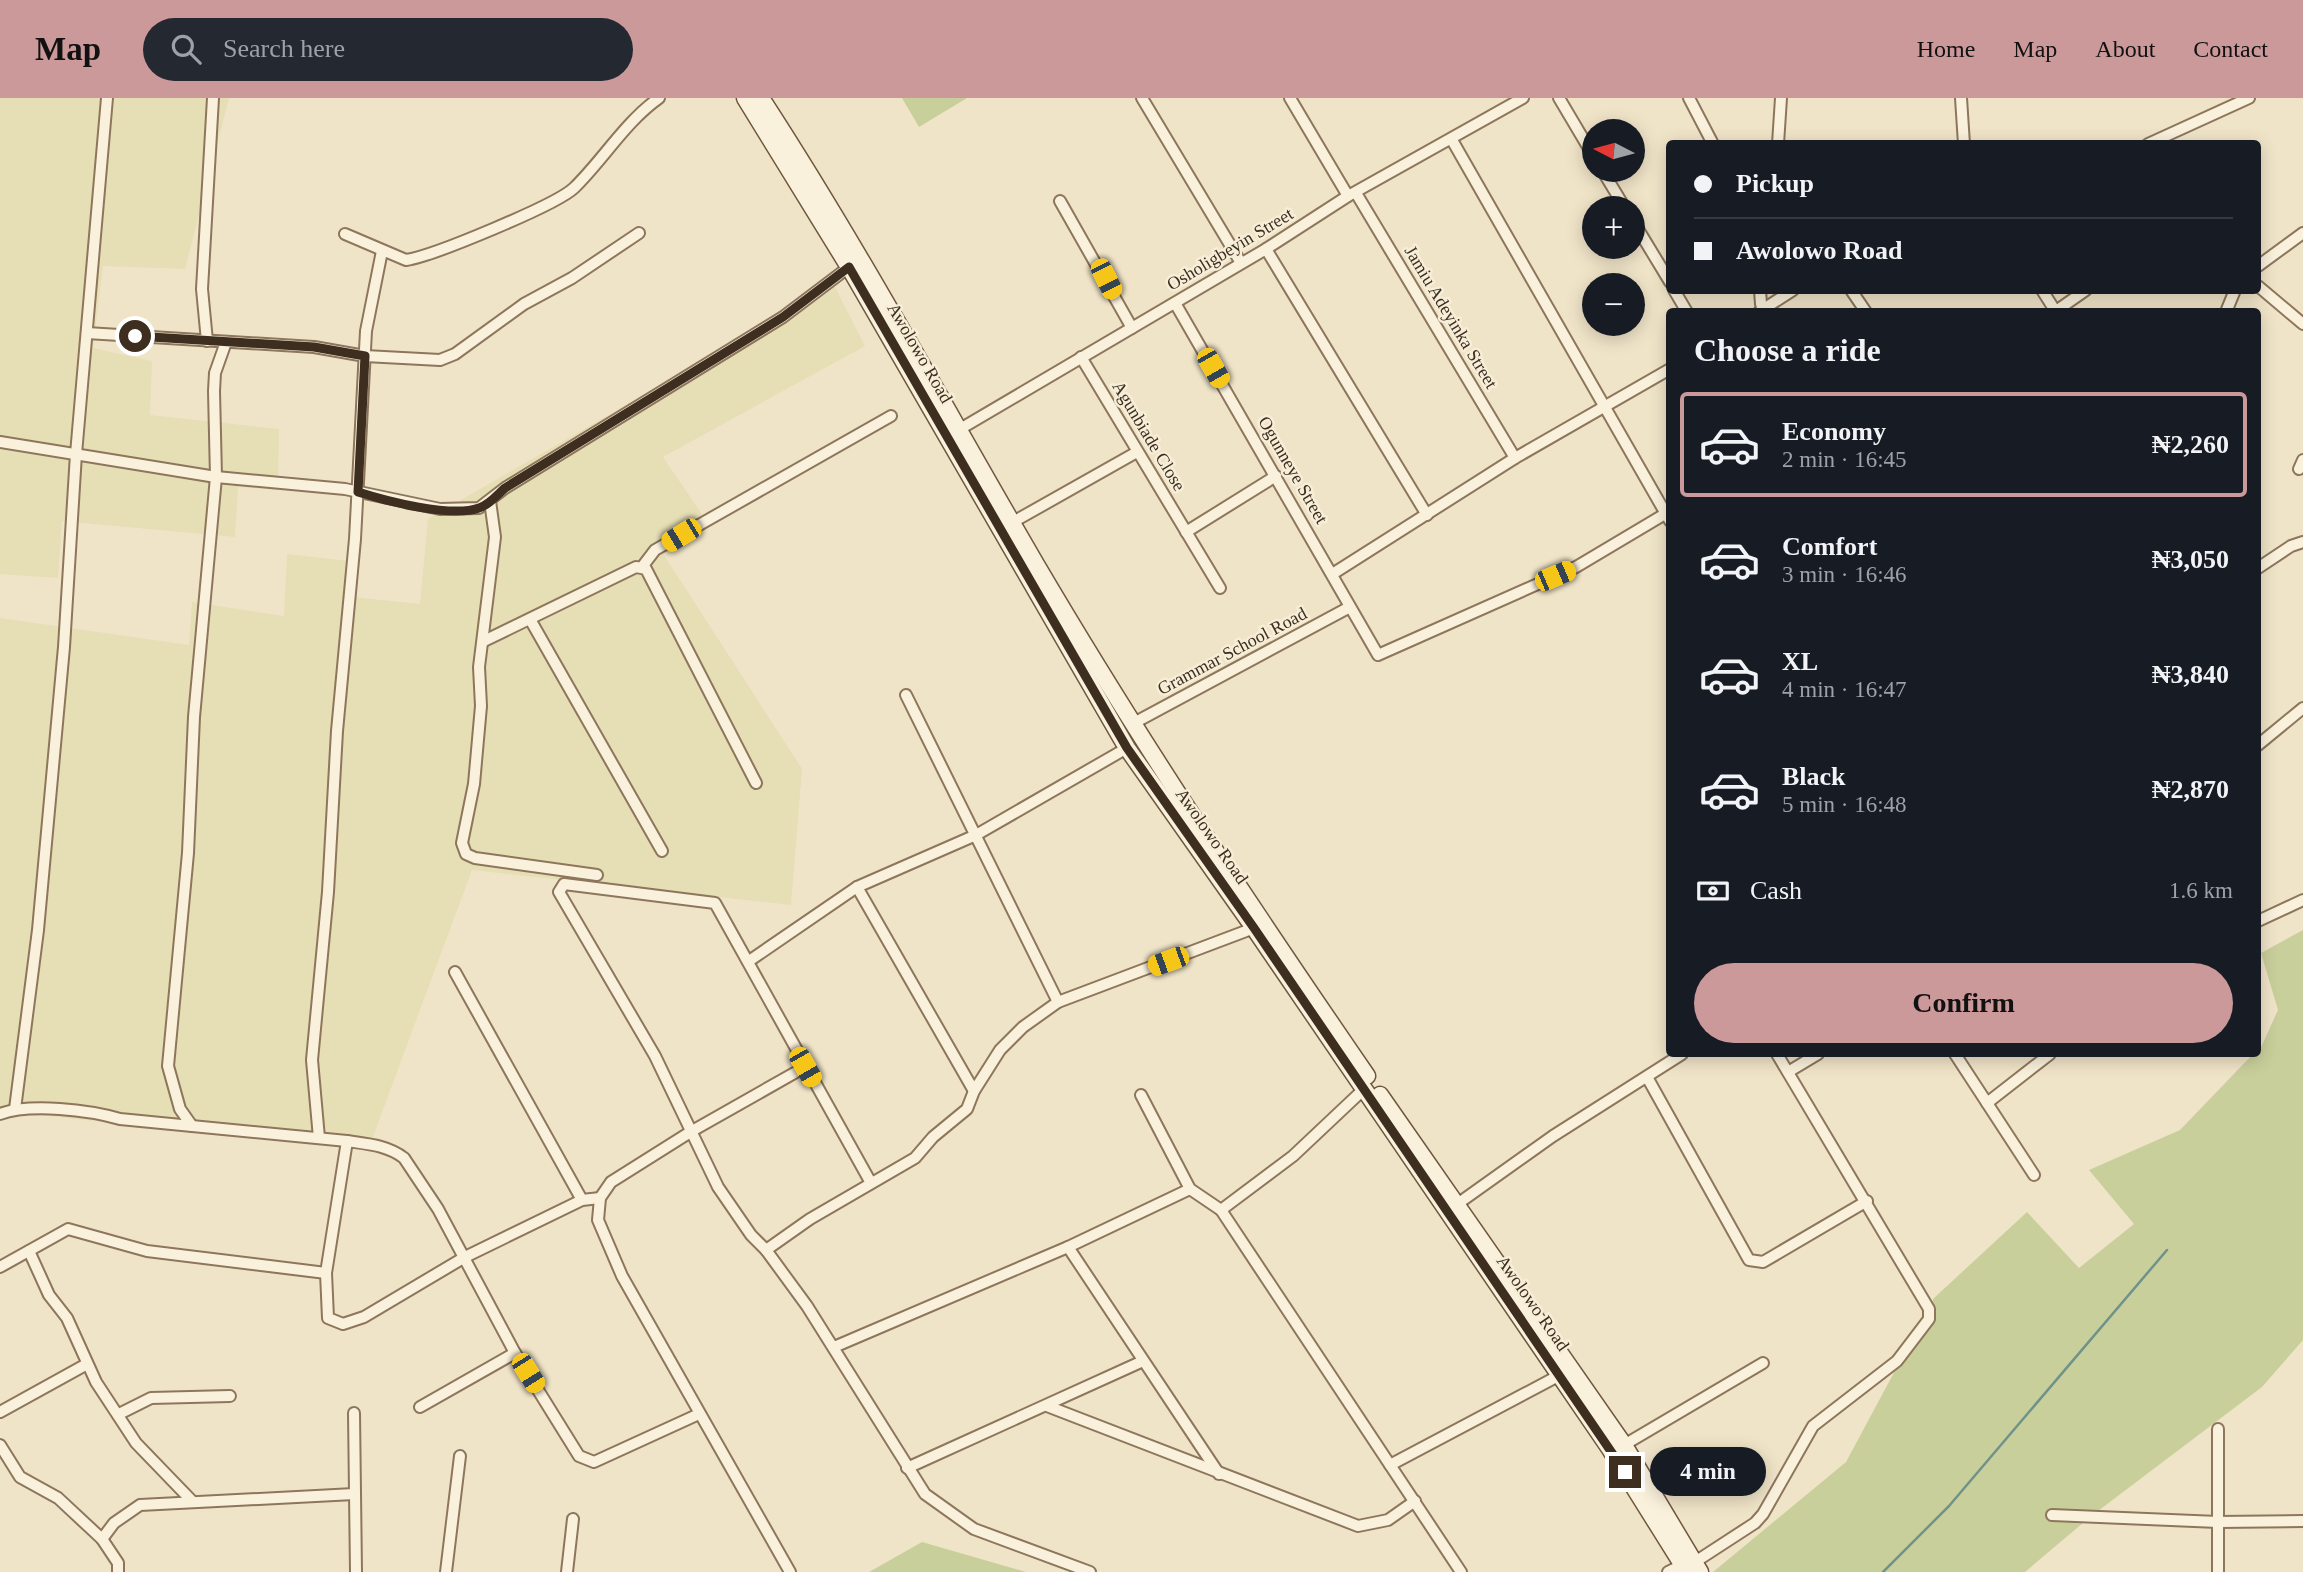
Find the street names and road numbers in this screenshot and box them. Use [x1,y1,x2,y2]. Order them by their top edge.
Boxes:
street label: Osholigbeyin Street [1163,203,1297,295]
street label: Jamiu Adeyinka Street [1400,242,1502,392]
street label: Awolowo Road [883,300,957,406]
street label: Agunbiade Close [1108,377,1190,495]
street label: Ogunneye Street [1254,413,1332,527]
street label: Grammar School Road [1154,603,1310,699]
street label: Awolowo Road [1172,784,1252,888]
street label: Awolowo Road [1493,1251,1573,1355]

